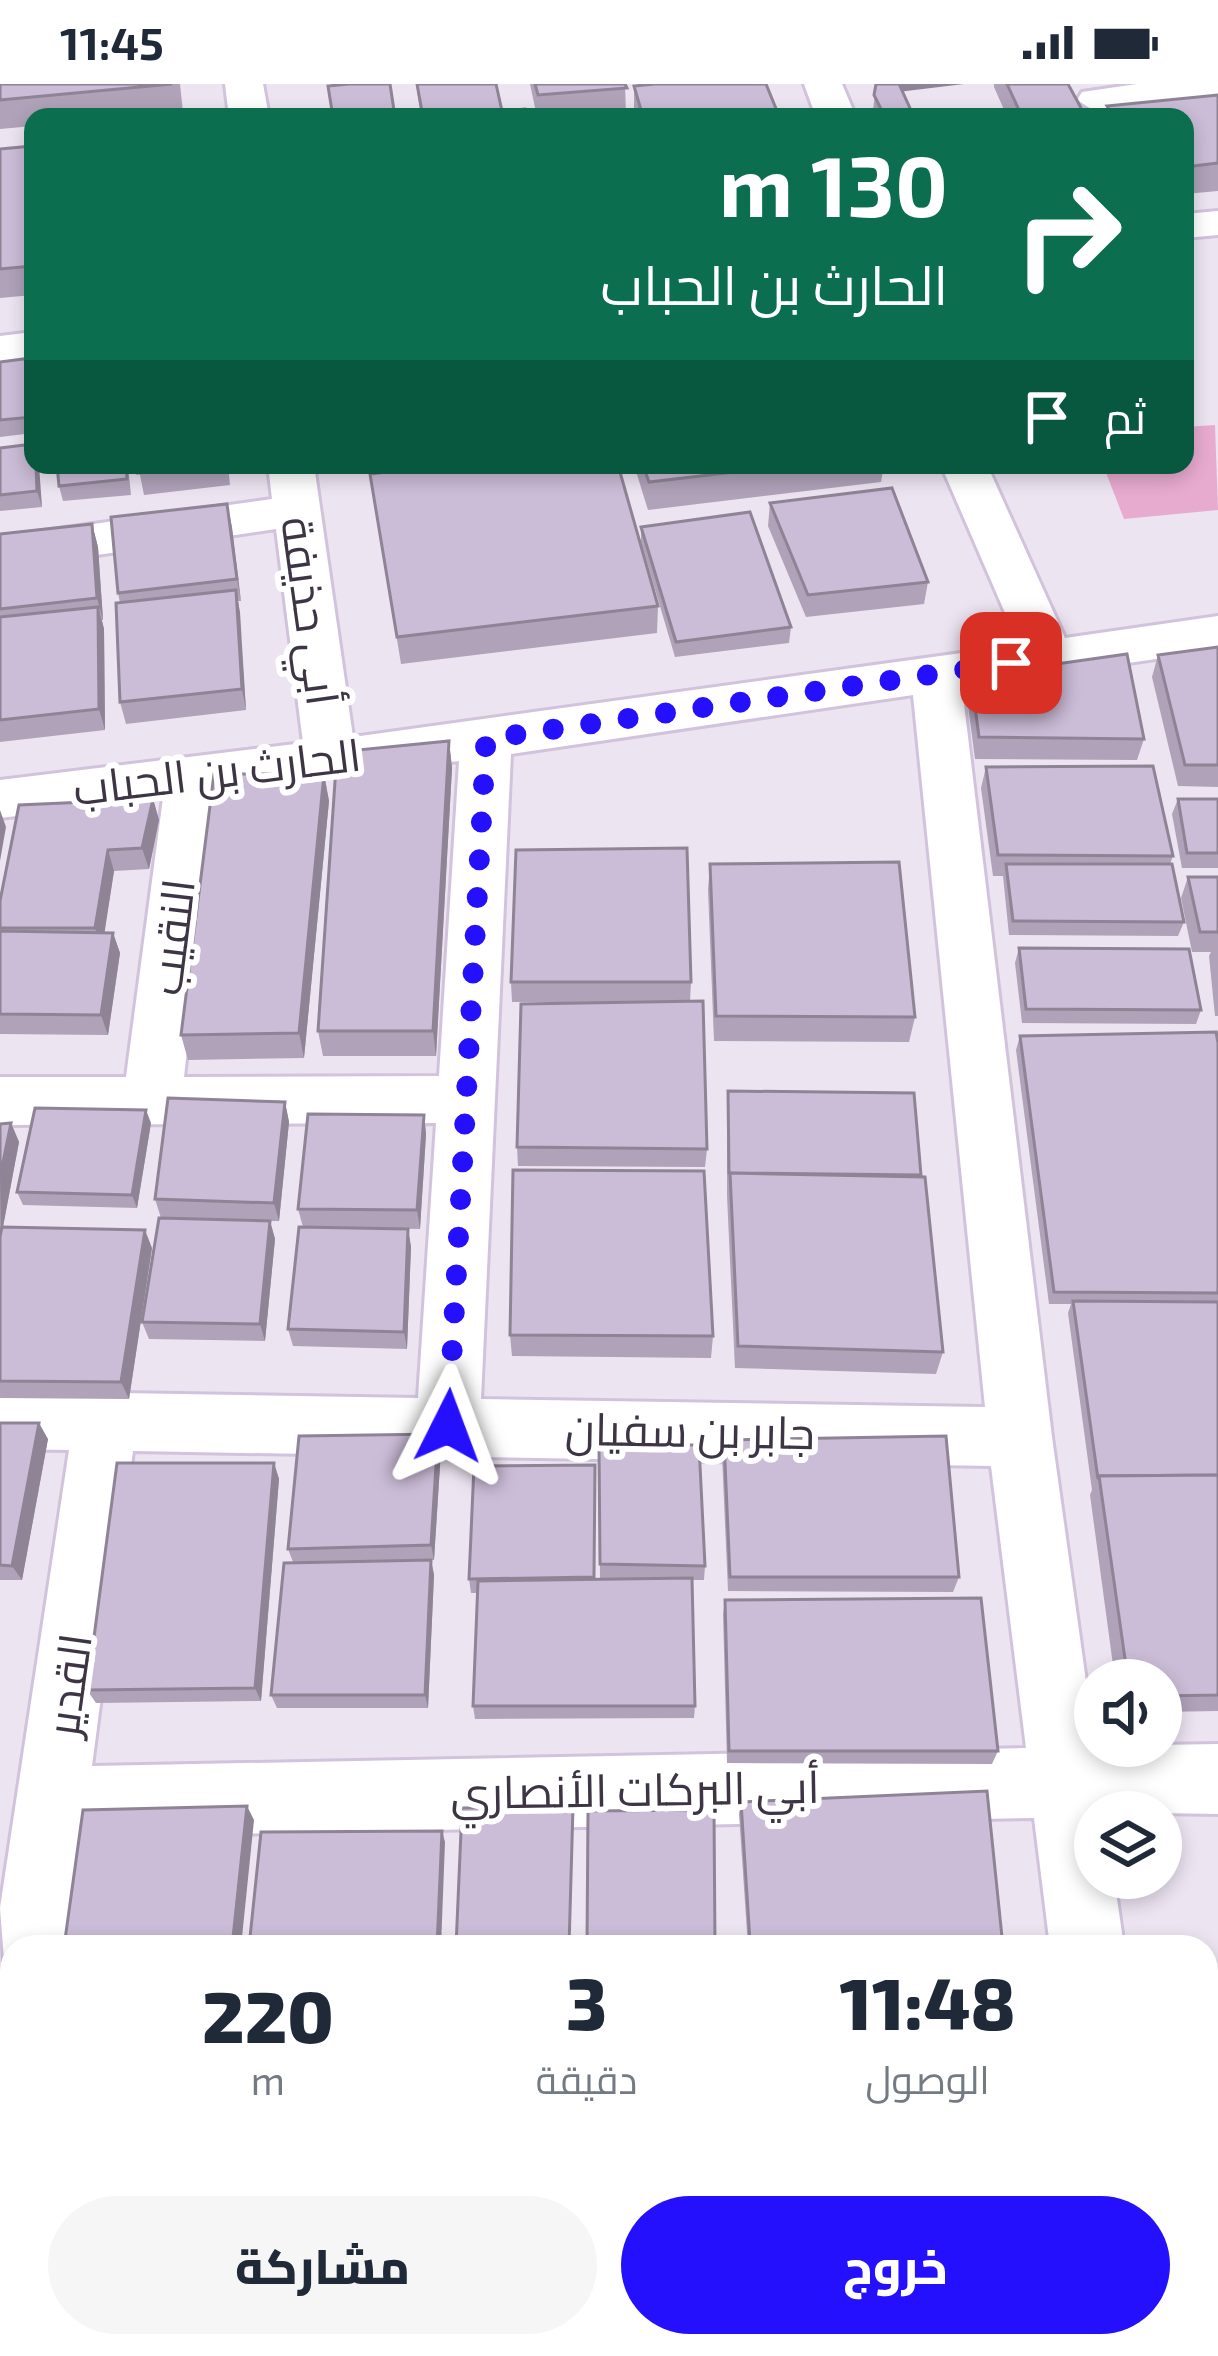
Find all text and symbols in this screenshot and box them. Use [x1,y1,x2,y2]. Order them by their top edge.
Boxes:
text: 11:45 [60,15,164,69]
text: 130 m [719,133,948,234]
icon: right [990,156,1146,312]
text: الحارث بن الحباب [601,251,948,316]
icon: arrive [1014,384,1080,450]
text: ثم [1104,389,1146,443]
street label: أبي حذيفة [261,513,352,710]
pin [960,612,1062,714]
icon: arrive [978,630,1044,696]
street label: الحارث بن الحباب [70,726,364,817]
street label: النقيب [136,876,204,998]
position arrow [385,1363,511,1489]
street label: جابر بن سفيان [565,1400,815,1461]
street label: القدير [33,1630,102,1743]
map controls [1074,1659,1182,1899]
button: sound [1074,1659,1182,1767]
street label: أبي البركات الأنصاري [450,1758,820,1829]
button: layers [1074,1791,1182,1899]
text: 3 [566,1958,607,2044]
text: 11:48 [839,1958,1016,2044]
text: 220 [202,1971,334,2057]
text: دقيقة [536,2055,637,2102]
text: الوصول [866,2055,990,2102]
text: m [251,2056,285,2103]
button: مشاركة [48,2196,597,2334]
button: خروج [621,2196,1170,2334]

